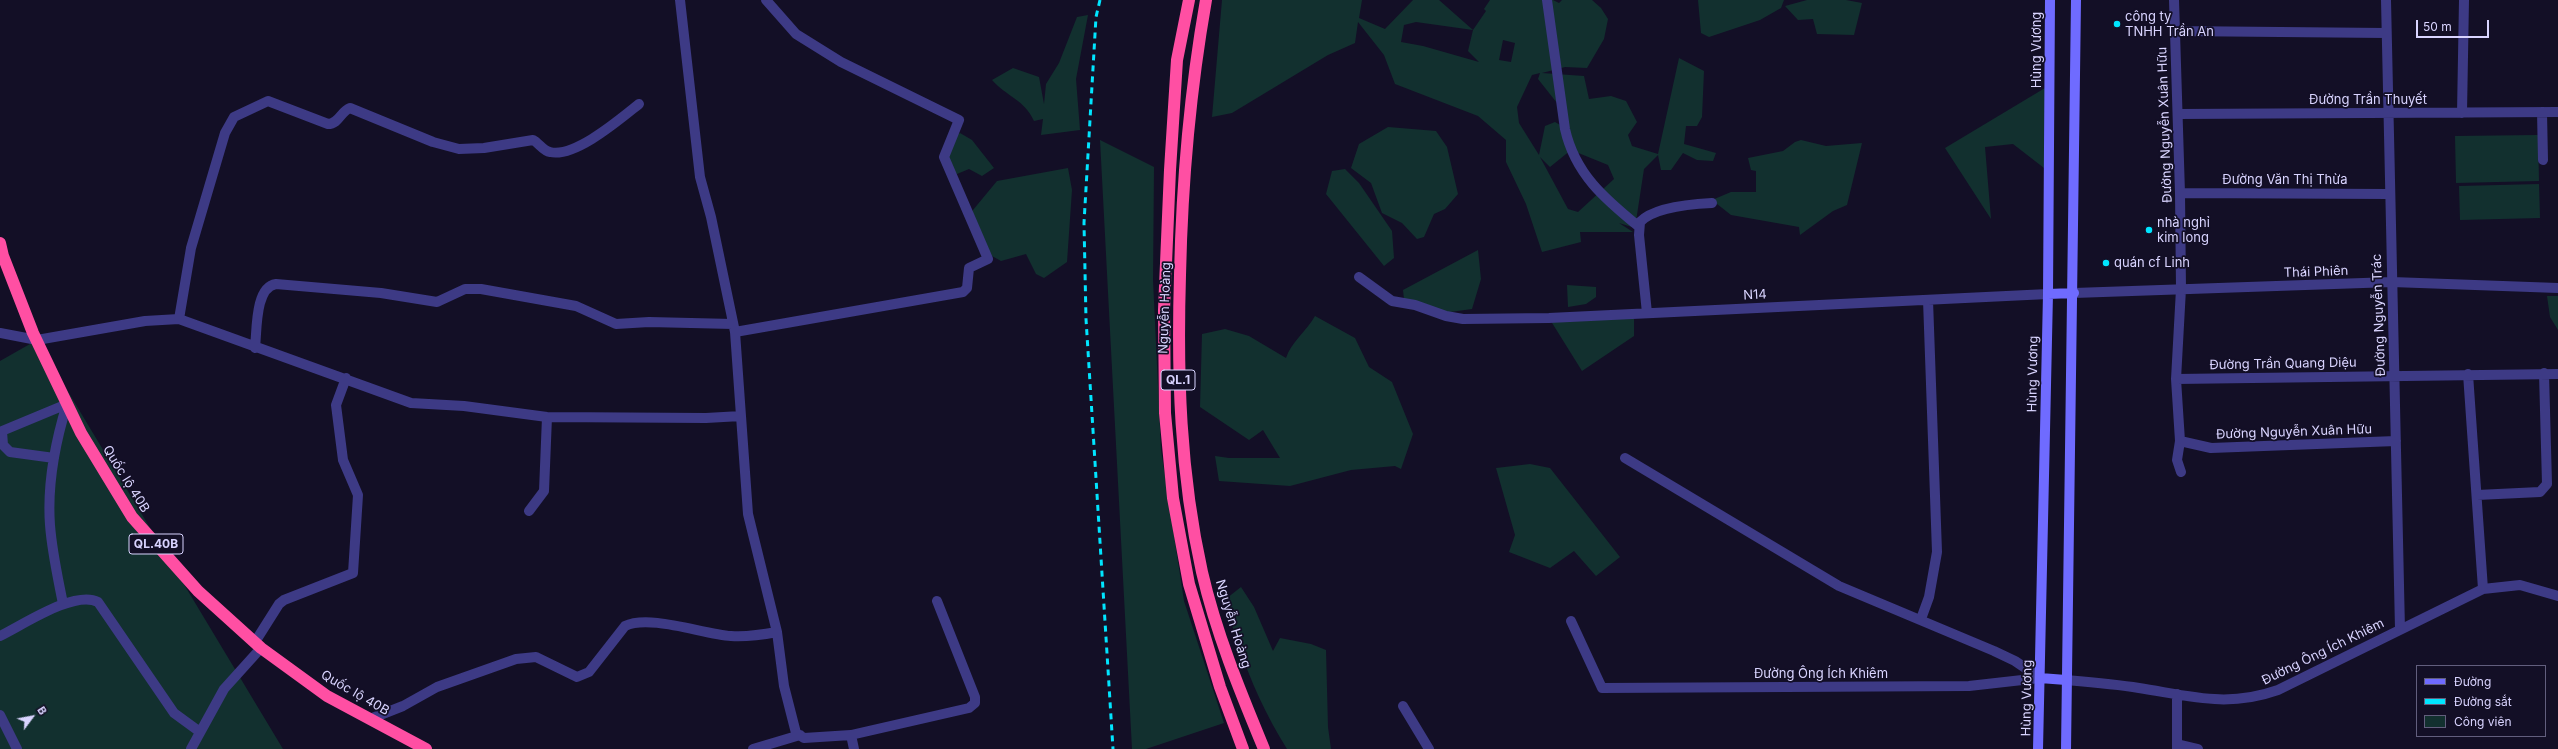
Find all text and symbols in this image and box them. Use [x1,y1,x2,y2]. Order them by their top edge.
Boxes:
place label: công ty TNHH Trần An [2125,9,2214,40]
street label: Hùng Vương [2029,12,2045,88]
scale bar [2418,12,2491,38]
marker: công ty TNHH Trần An [2112,19,2122,29]
text: 50 m [2423,19,2452,34]
street label: Đường Nguyễn Xuân Hữu [2154,47,2176,203]
street label: Đường Trần Thuyết [2309,92,2427,108]
street label: Đường Văn Thị Thừa [2222,172,2348,188]
place label: nhà nghỉ kim long [2157,215,2210,246]
marker: nhà nghỉ kim long [2144,225,2154,235]
street label: Đường Nguyễn Trác [2369,253,2389,377]
place label: quán cf Linh [2114,255,2190,271]
marker: quán cf Linh [2101,258,2111,268]
street label: Nguyễn Hoàng [1156,262,1174,354]
street label: Thái Phiên [2283,263,2349,281]
street label: N14 [1743,287,1767,303]
street label: Hùng Vương [2025,336,2041,412]
street label: Đường Trần Quang Diệu [2209,355,2357,373]
road number: QL.1 [1161,370,1195,390]
street label: Đường Nguyễn Xuân Hữu [2216,421,2372,443]
street label: Quốc lộ 40B [99,443,153,515]
road number: QL.40B [129,534,183,554]
street label: Nguyễn Hoàng [1212,578,1254,670]
street label: Đường Ông Ích Khiêm [2259,616,2387,688]
street label: Hùng Vương [2019,660,2035,736]
legend [2416,665,2546,737]
street label: Đường Ông Ích Khiêm [1754,666,1888,682]
street label: Quốc lộ 40B [318,667,392,719]
text: Đường [2454,674,2491,689]
text: Đường sắt [2454,694,2512,709]
north arrow [12,697,52,737]
text: B [34,704,50,717]
text: Công viên [2454,714,2512,729]

